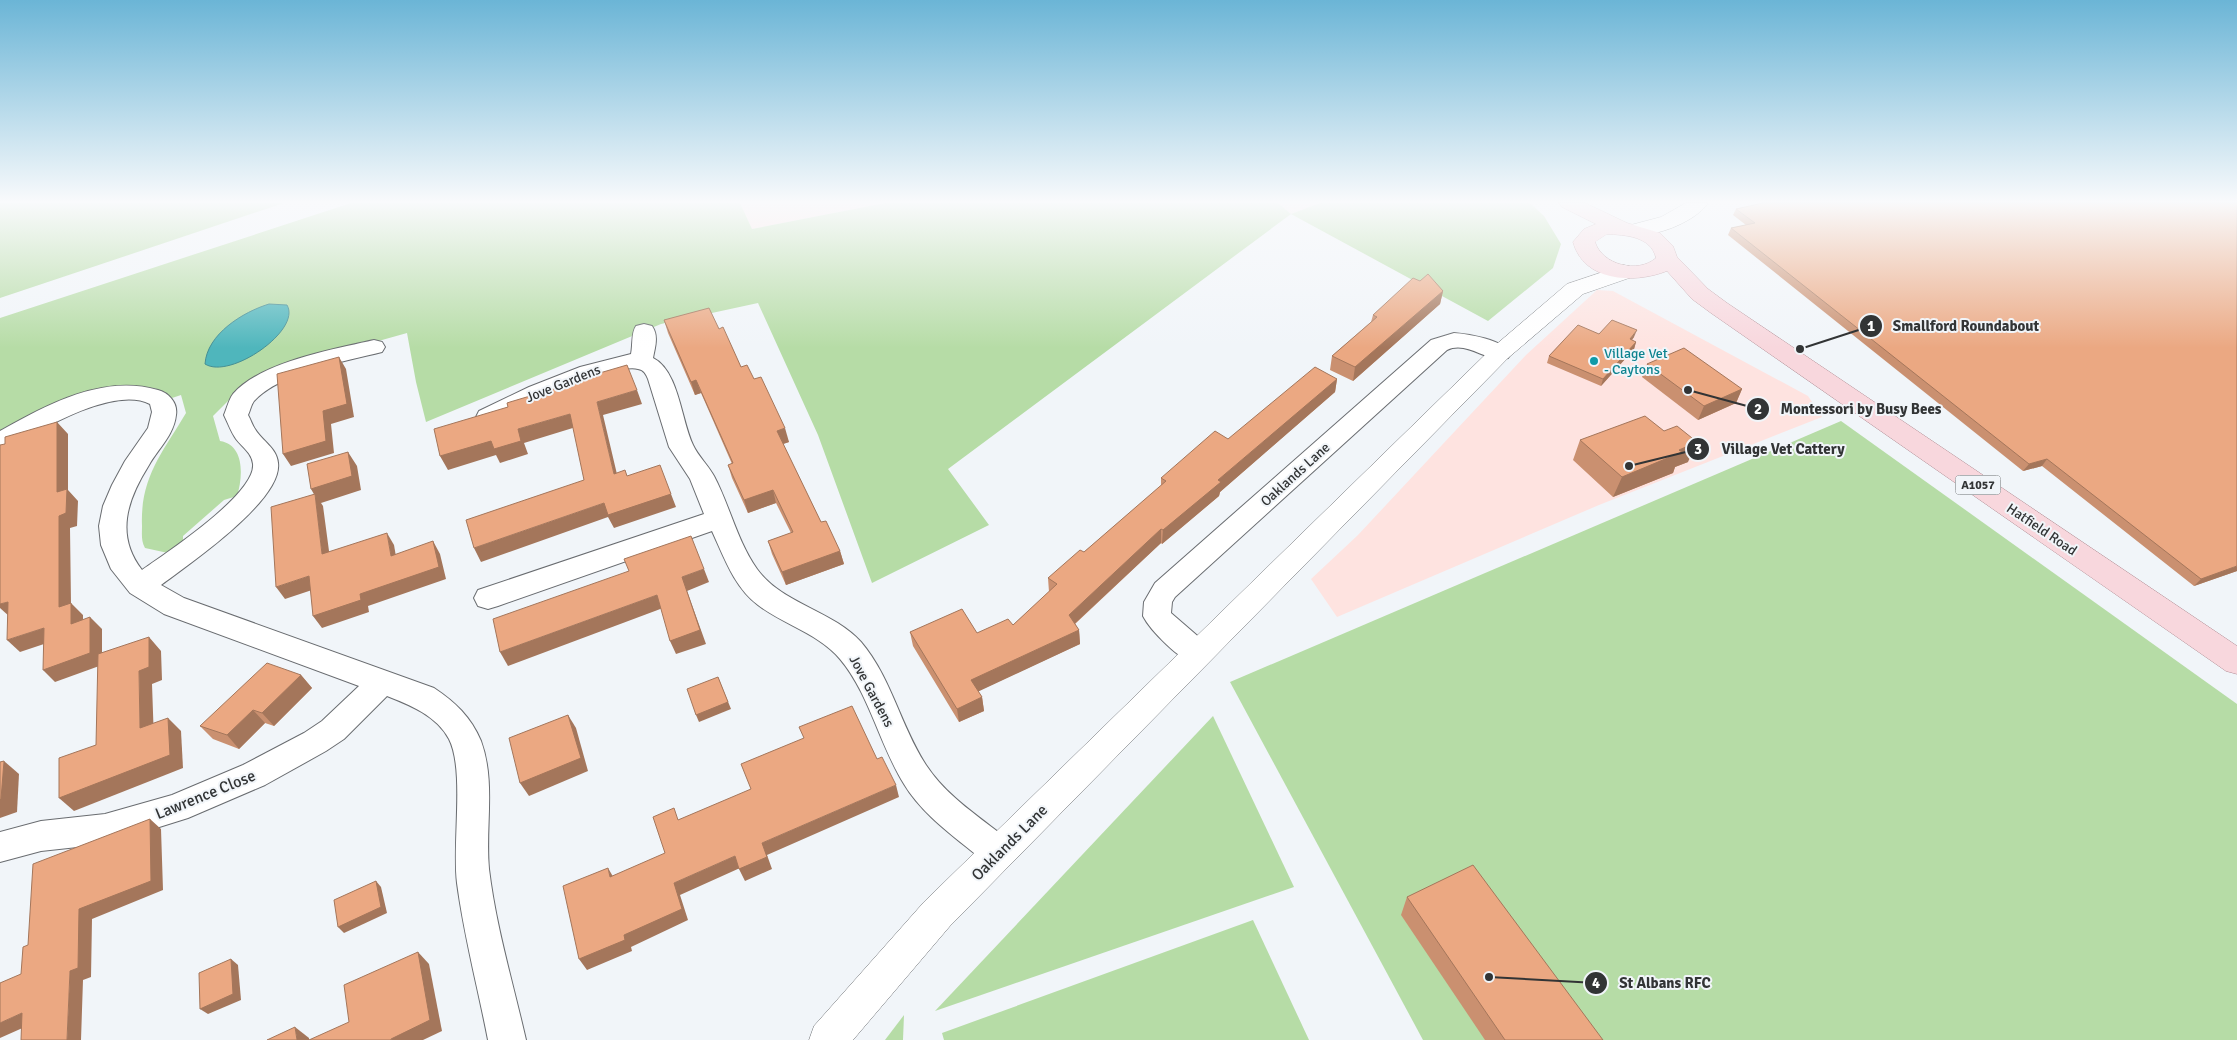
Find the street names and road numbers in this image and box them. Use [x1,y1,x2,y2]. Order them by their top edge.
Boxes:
street label: Jove Gardens [523,361,603,406]
street label: Oaklands Lane [1257,439,1333,510]
road number: A1057 [1956,476,2000,494]
street label: Hatfield Road [2003,500,2080,559]
street label: Jove Gardens [846,652,898,730]
street label: Lawrence Close [152,766,258,824]
street label: Oaklands Lane [967,800,1052,885]

